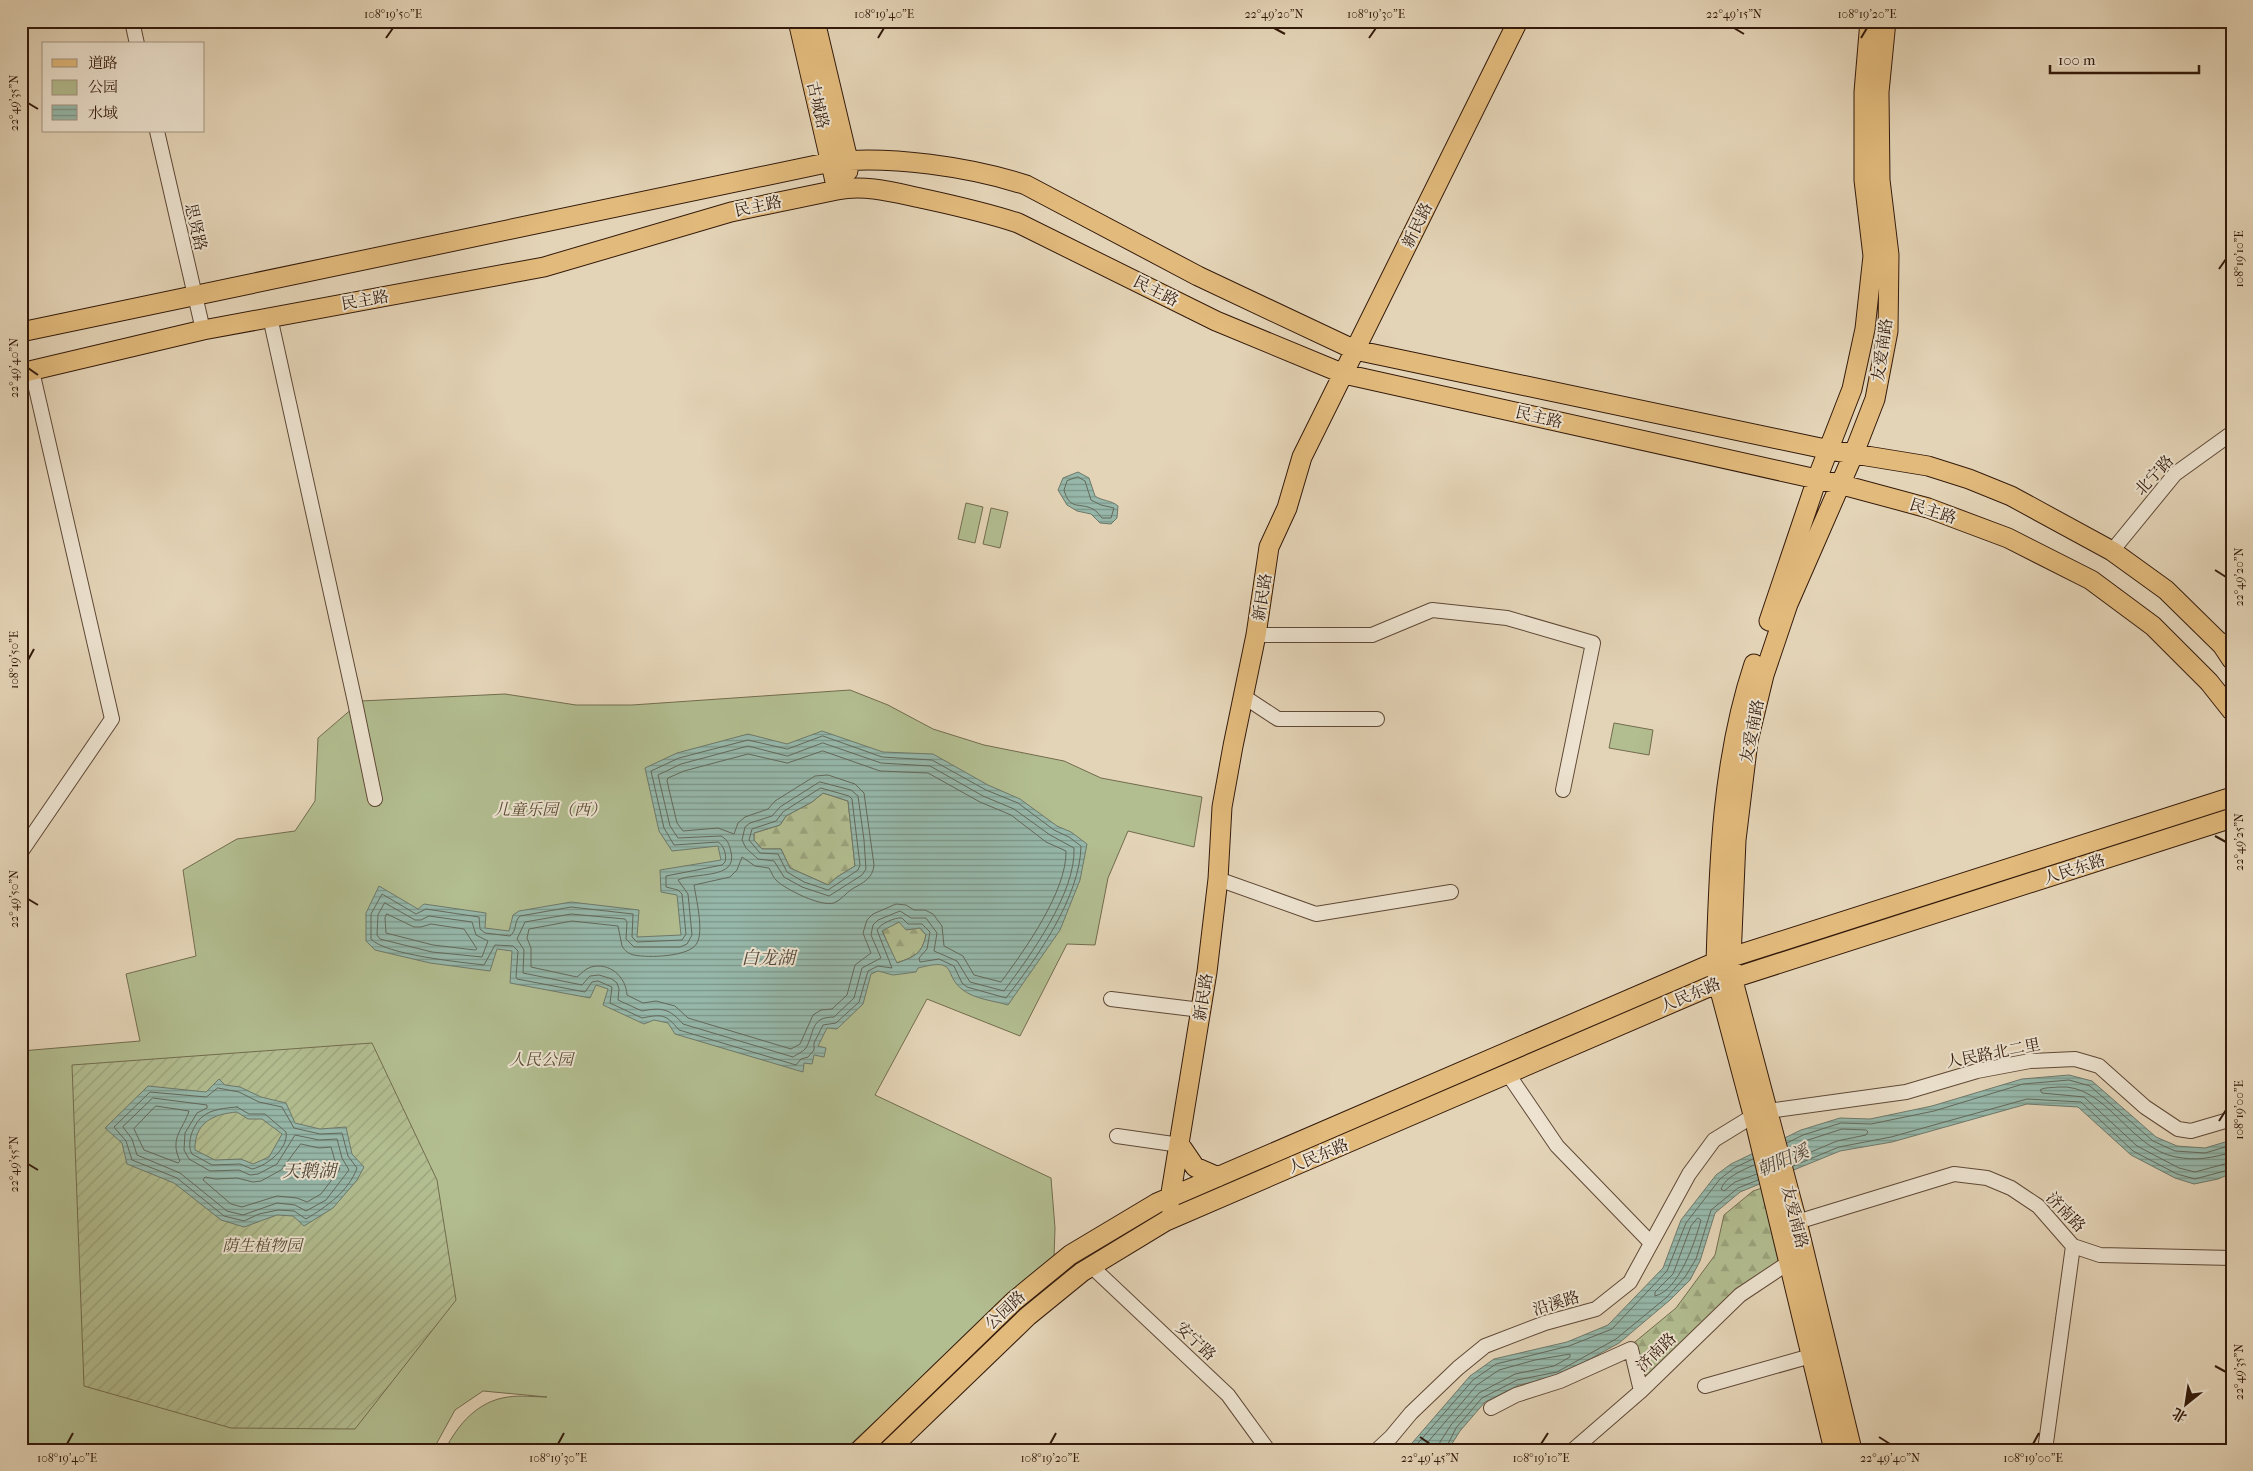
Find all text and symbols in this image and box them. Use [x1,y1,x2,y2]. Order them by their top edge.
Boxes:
text: 108°19'50"E [364,7,422,21]
text: 108°19'40"E [854,7,914,21]
text: 22°49'20"N [1244,7,1304,21]
text: 108°19'30"E [1347,7,1405,21]
text: 22°49'15"N [1706,7,1762,21]
text: 108°19'20"E [1837,7,1897,21]
legend [42,42,205,132]
scale bar [2050,42,2199,74]
text: 100 m [2058,51,2096,69]
text: 道路 [88,54,118,72]
text: 22°49'35"N [7,75,21,131]
text: 公园 [88,78,118,96]
street label: 古城路 [803,79,833,131]
text: 水域 [88,104,118,122]
street label: 民主路 [733,192,783,220]
street label: 新民路 [1398,199,1436,251]
street label: 思贤路 [181,201,211,253]
text: 108°19'10"E [2232,230,2246,288]
street label: 民主路 [1130,272,1182,310]
street label: 民主路 [340,286,390,314]
street label: 友爱南路 [1868,317,1896,383]
text: 22°49'40"N [7,338,21,398]
street label: 民主路 [1513,402,1565,432]
street label: 北宁路 [2131,451,2177,499]
street label: 民主路 [1907,495,1959,527]
text: 22°49'20"N [2232,547,2246,607]
street label: 新民路 [1249,572,1275,622]
text: 108°19'50"E [7,631,21,689]
street label: 友爱南路 [1737,698,1767,764]
park label: 儿童乐园（西） [494,800,606,819]
text: 22°49'25"N [2232,813,2246,871]
street label: 人民东路 [2041,850,2107,888]
text: 22°49'50"N [7,870,21,928]
water label: 白龙湖 [741,948,798,969]
street label: 新民路 [1190,972,1216,1022]
street label: 人民东路 [1657,974,1723,1016]
street label: 人民路北二里 [1944,1035,2042,1071]
park label: 人民公园 [509,1050,576,1069]
text: 108°19'00"E [2232,1080,2246,1140]
street label: 人民东路 [1285,1135,1351,1177]
text: 22°49'55"N [7,1136,21,1192]
water label: 朝阳溪 [1754,1140,1814,1181]
water label: 天鹅湖 [282,1161,339,1182]
street label: 友爱南路 [1778,1184,1812,1250]
street label: 济南路 [2042,1188,2090,1236]
park label: 荫生植物园 [222,1236,305,1255]
street label: 公园路 [981,1287,1029,1333]
street label: 沿溪路 [1530,1287,1582,1319]
street label: 安宁路 [1172,1318,1220,1364]
street label: 济南路 [1632,1328,1680,1376]
text: 22°49'35"N [2232,1344,2246,1400]
north arrow [2160,1378,2210,1428]
text: 北 [2169,1404,2190,1426]
text: 108°19'40"E [37,1451,97,1465]
text: 108°19'30"E [529,1451,587,1465]
text: 108°19'20"E [1020,1451,1080,1465]
text: 22°49'45"N [1401,1451,1459,1465]
text: 108°19'10"E [1512,1451,1570,1465]
text: 22°49'40"N [1860,1451,1920,1465]
text: 108°19'00"E [2003,1451,2063,1465]

